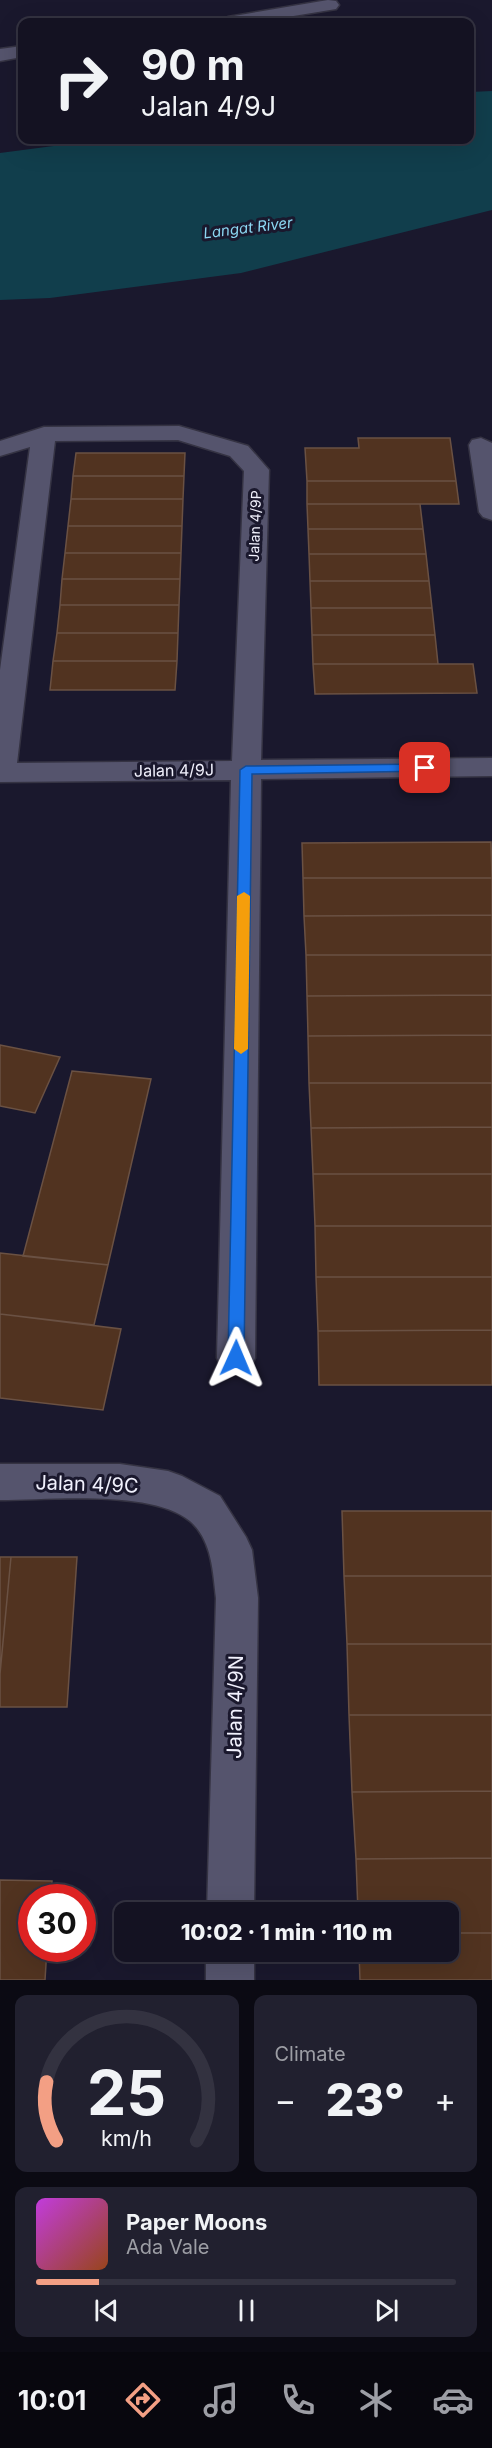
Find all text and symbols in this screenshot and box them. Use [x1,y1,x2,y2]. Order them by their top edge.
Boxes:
text: 90 m [141,39,245,90]
icon: right [42,42,120,120]
text: Jalan 4/9J [141,90,276,123]
water label: Langat River [202,213,294,242]
street label: Jalan 4/9P [245,490,264,562]
pin [399,742,450,793]
icon: arrive [408,751,441,784]
street label: Jalan 4/9J [134,759,214,781]
position arrow [204,1326,268,1390]
street label: Jalan 4/9C [35,1470,139,1498]
street label: Jalan 4/9N [222,1655,248,1759]
speed limit sign: 30 [18,1884,96,1962]
text: 10:02 · 1 min · 110 m [181,1919,392,1945]
text: Climate [275,2042,346,2066]
text: 25 [87,2055,166,2130]
text: 23° [326,2072,405,2127]
text: − [275,2080,296,2120]
text: + [434,2080,456,2120]
text: km/h [101,2125,152,2151]
text: Paper Moons [126,2209,267,2235]
text: Ada Vale [126,2235,209,2259]
icon: previous [90,2294,123,2327]
icon: pause [230,2294,263,2327]
icon: next [370,2294,403,2327]
icon: directions [122,2379,164,2421]
icon: music [200,2379,242,2421]
icon: phone [277,2379,319,2421]
icon: climate [355,2379,397,2421]
icon: car [432,2379,474,2421]
text: 10:01 [18,2384,86,2417]

